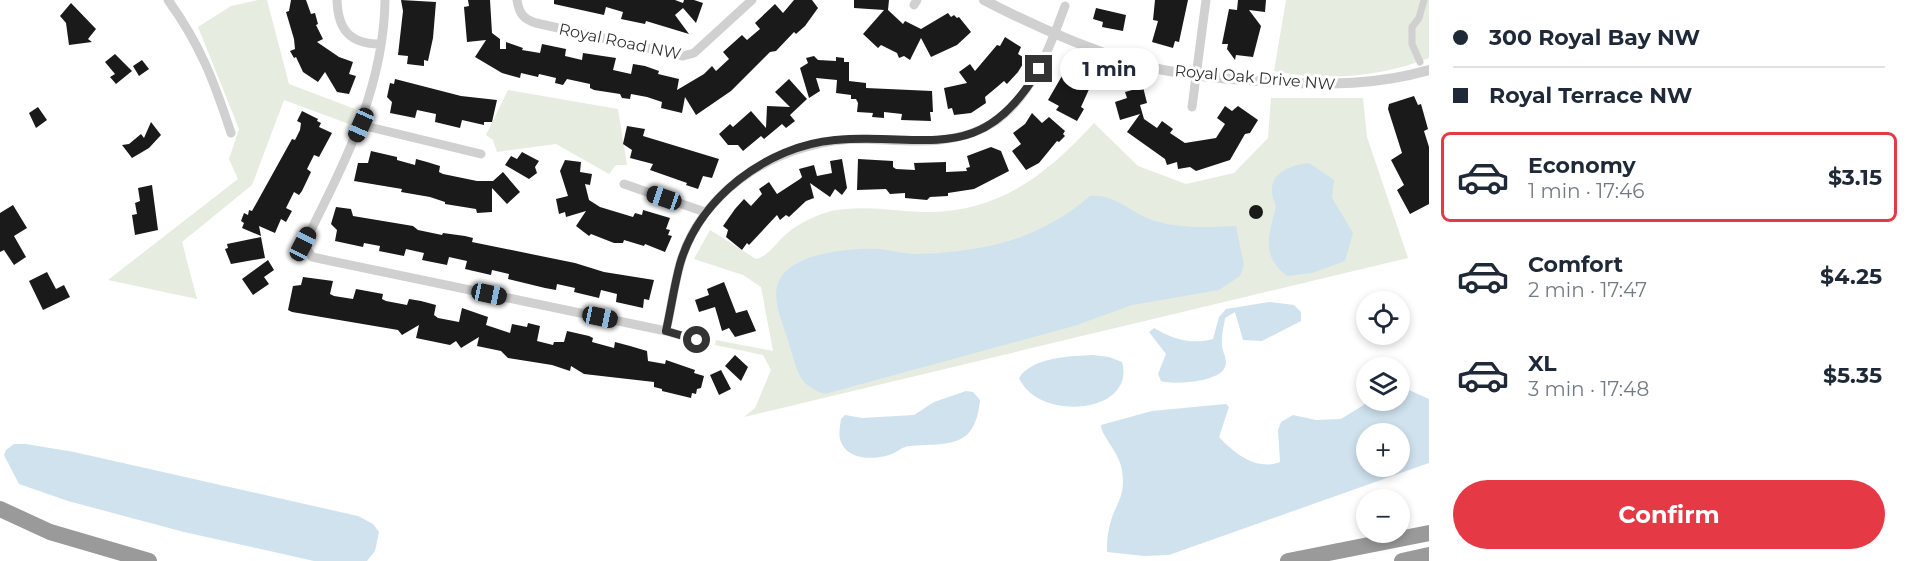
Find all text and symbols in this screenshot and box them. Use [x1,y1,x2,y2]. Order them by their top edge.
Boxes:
street label: Royal Road NW [557,19,683,64]
text: 300 Royal Bay NW [1489,24,1700,51]
callout: 1 min [1060,48,1159,90]
route end [1025,55,1052,82]
text: 1 min [1082,57,1137,81]
street label: Royal Oak Drive NW [1174,61,1336,94]
text: Royal Terrace NW [1489,82,1692,109]
car [345,105,377,145]
icon: car [1456,150,1510,204]
text: Economy [1528,152,1636,179]
text: $3.15 [1828,164,1882,191]
text: 1 min · 17:46 [1528,179,1644,203]
car [644,184,684,212]
car [287,224,319,264]
icon: car [1456,249,1510,303]
text: Comfort [1528,251,1623,278]
text: $4.25 [1820,263,1882,290]
text: 2 min · 17:47 [1528,278,1647,302]
car [470,281,508,307]
map controls [1356,291,1410,543]
button: locate [1356,291,1410,345]
car [581,304,619,330]
route start [683,326,710,353]
icon: car [1456,348,1510,402]
text: XL [1528,350,1557,377]
button: layers [1356,357,1410,411]
text: $5.35 [1823,362,1882,389]
text: 3 min · 17:48 [1528,377,1649,401]
button: + [1356,423,1410,477]
button: Confirm [1453,480,1885,549]
button: − [1356,489,1410,543]

